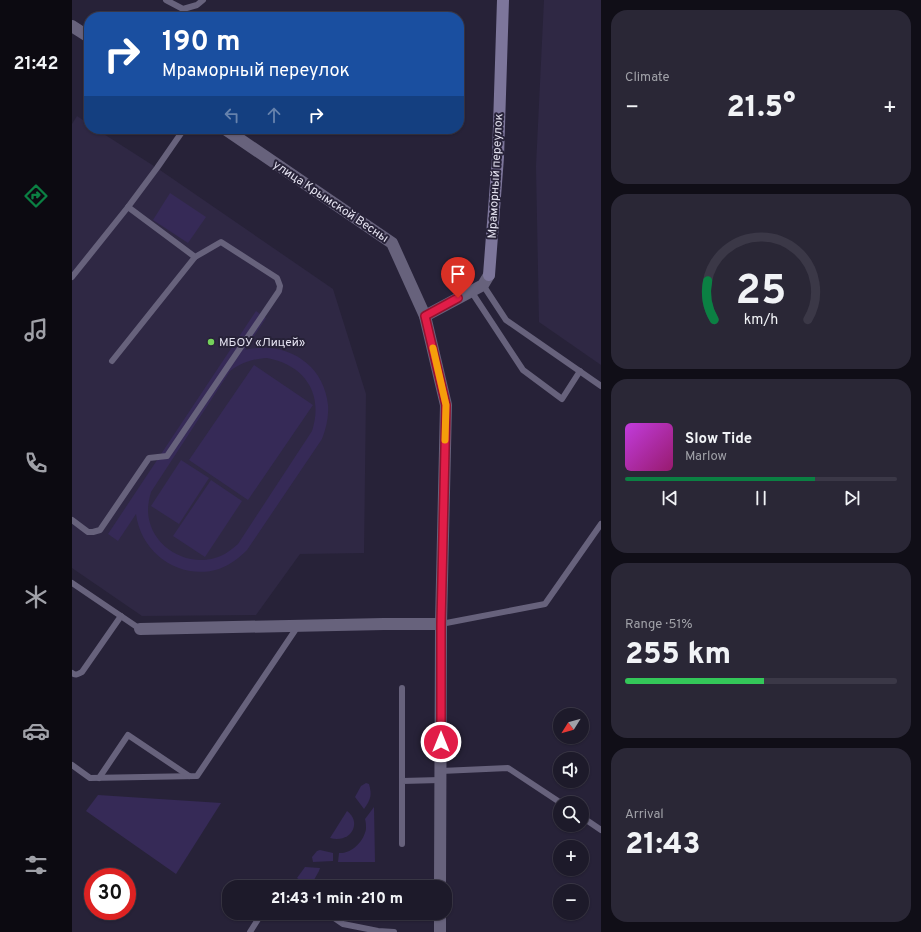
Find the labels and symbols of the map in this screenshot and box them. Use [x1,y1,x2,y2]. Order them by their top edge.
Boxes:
street label: Мраморный переулок [485,113,507,239]
street label: улица Крымской Весны [269,157,391,247]
pin [441,257,475,298]
place label: МБОУ «Лицей» [219,335,305,351]
marker: МБОУ «Лицей» [206,337,216,347]
north arrow [553,708,589,744]
position arrow [420,721,462,763]
speed limit sign: 30 [84,868,136,920]

